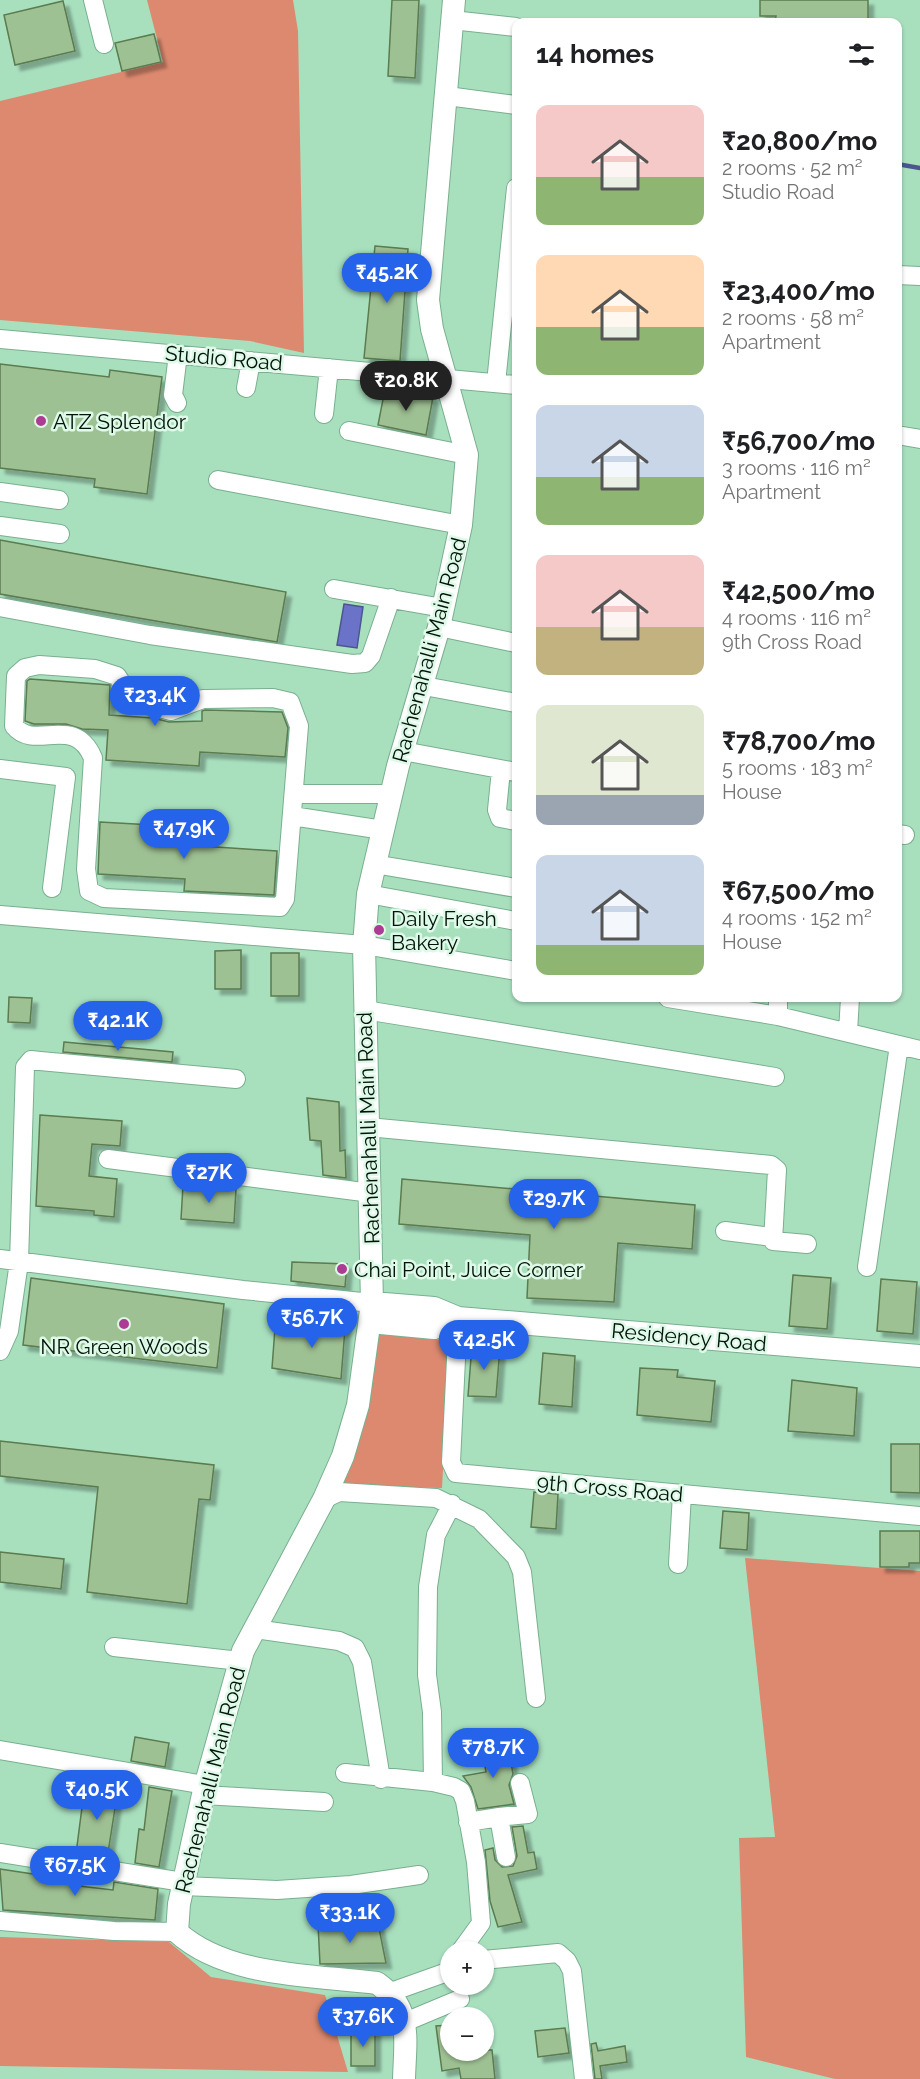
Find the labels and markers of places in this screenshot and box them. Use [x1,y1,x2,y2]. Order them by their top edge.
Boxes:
pin: ₹45.2K [338,253,436,304]
pin: ₹20.8K [357,361,455,412]
place label: ATZ Splendor [53,409,187,434]
marker: ATZ Splendor [34,414,48,428]
pin: ₹23.4K [106,676,204,727]
pin: ₹47.9K [135,809,233,860]
place label: Daily Fresh Bakery [391,906,497,955]
marker: Daily Fresh Bakery [372,923,386,937]
pin: ₹42.1K [69,1001,167,1052]
pin: ₹27K [173,1153,245,1204]
pin: ₹29.7K [505,1179,603,1230]
place label: Chai Point, Juice Corner [354,1257,584,1282]
marker: Chai Point, Juice Corner [335,1262,349,1276]
pin: ₹56.7K [263,1298,361,1349]
marker: NR Green Woods [117,1317,131,1331]
pin: ₹42.5K [435,1320,533,1371]
place label: NR Green Woods [40,1334,208,1359]
pin: ₹78.7K [444,1728,542,1779]
pin: ₹40.5K [48,1770,146,1821]
pin: ₹67.5K [26,1846,124,1897]
pin: ₹33.1K [301,1893,399,1944]
pin: ₹37.6K [314,1997,412,2048]

